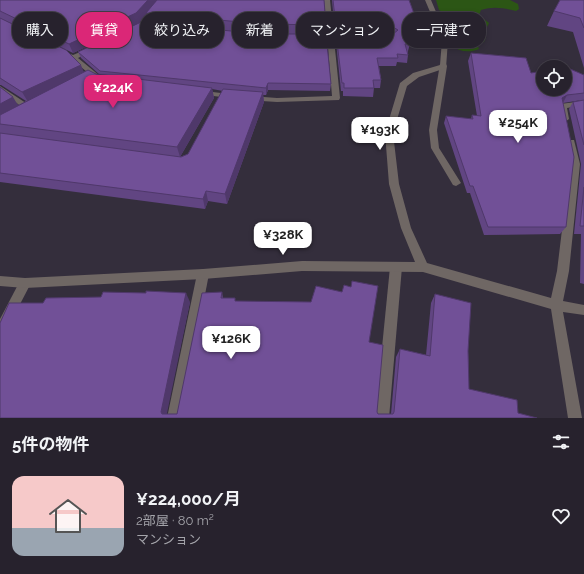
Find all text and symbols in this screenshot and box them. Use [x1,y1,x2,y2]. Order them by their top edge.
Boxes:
chip: 購入 [12,12,68,48]
chip: 賃貸 [76,12,132,48]
chip: 絞り込み [140,12,224,48]
chip: 新着 [232,12,288,48]
chip: マンション [296,12,394,48]
chip: 一戸建て [402,12,486,48]
map controls [536,60,572,96]
button: locate [536,60,572,96]
pin: ¥224K [85,75,141,109]
text: ¥224K [93,80,133,95]
pin: ¥254K [490,110,546,144]
text: ¥254K [498,115,538,130]
pin: ¥193K [352,117,408,151]
text: ¥193K [360,122,400,137]
pin: ¥328K [255,222,311,256]
text: ¥328K [263,227,303,242]
pin: ¥126K [203,326,259,360]
text: ¥126K [211,331,251,346]
icon: filters [550,431,572,453]
text: 5件の物件 [12,434,89,454]
text: ¥224,000/月 [136,489,241,509]
icon: home [44,492,92,540]
icon: heart [550,505,572,527]
text: 2部屋 · 80 m² [136,513,214,528]
text: マンション [136,532,201,547]

